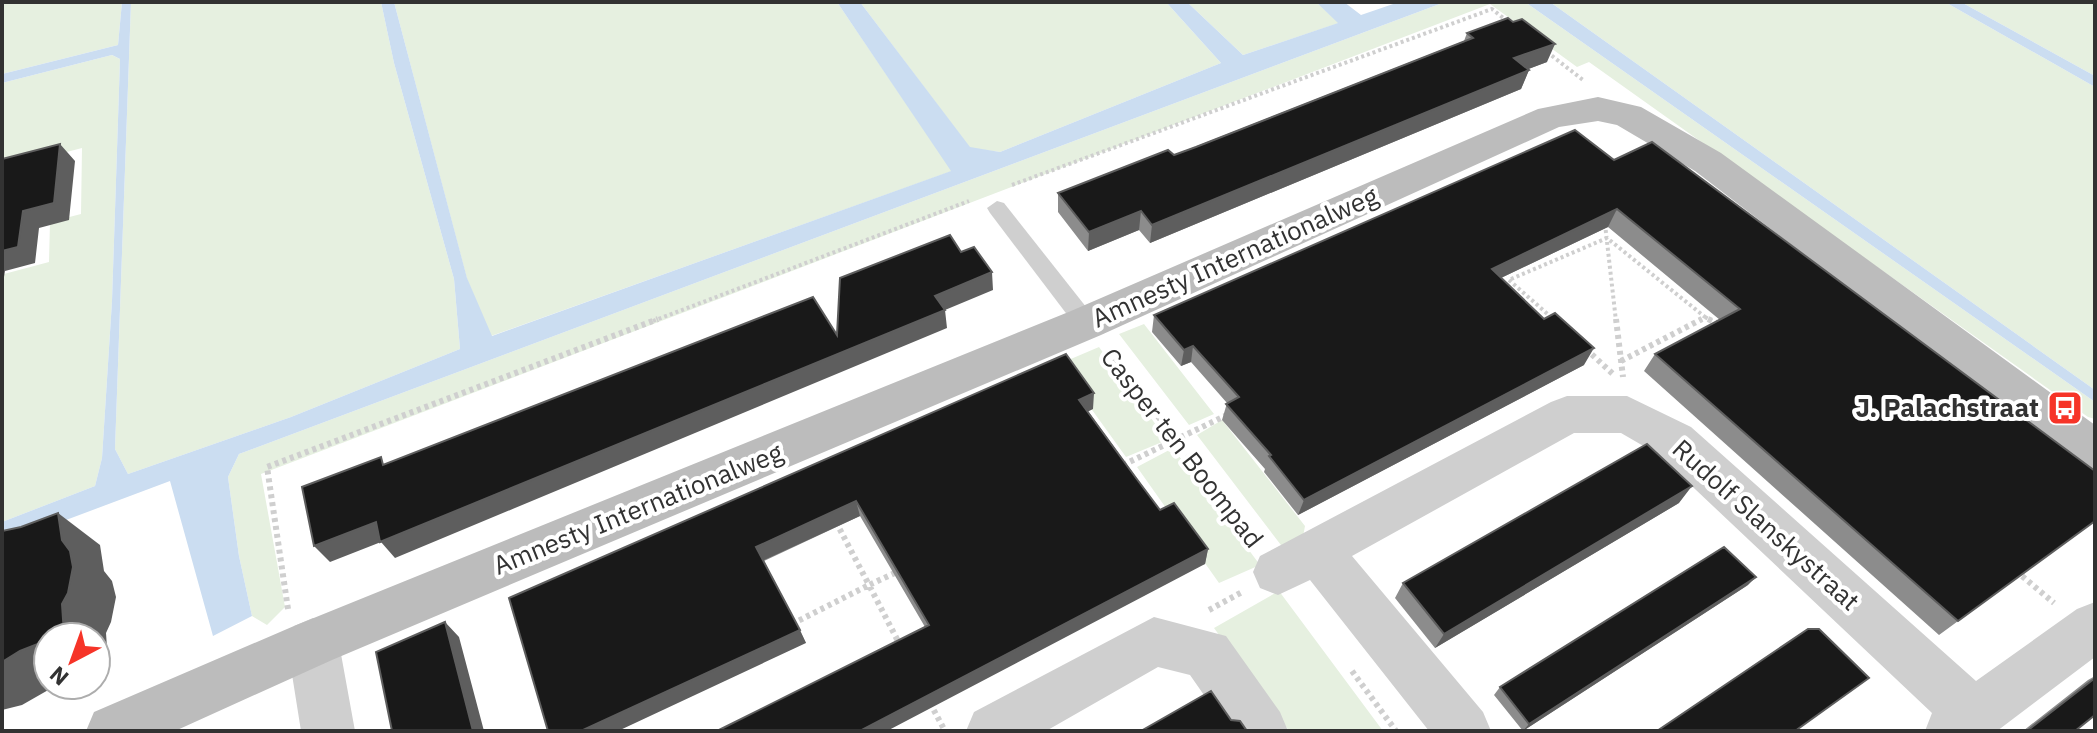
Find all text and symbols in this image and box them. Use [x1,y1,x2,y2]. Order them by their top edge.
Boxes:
street label: Amnesty Internationalweg [1086,178,1383,335]
street label: Casper ten Boompad [1094,340,1272,554]
bus stop icon: J. Palachstraat [2046,389,2084,427]
place label: J. Palachstraat [1855,390,2039,424]
street label: Rudolf Slanskystraat [1666,431,1867,617]
street label: Amnesty Internationalweg [488,434,788,582]
north arrow [32,621,112,701]
text: N [43,660,74,693]

